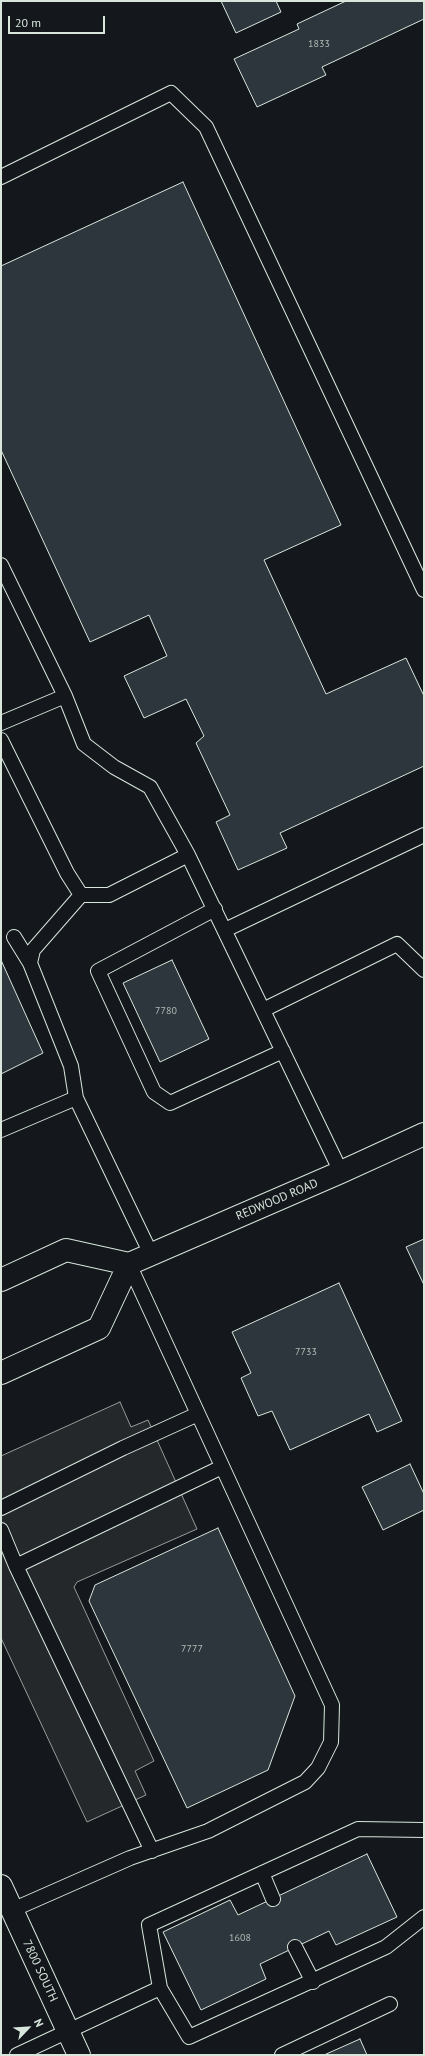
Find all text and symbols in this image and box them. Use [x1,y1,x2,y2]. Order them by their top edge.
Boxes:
scale bar [10,8,107,34]
text: 20 m [15,15,41,30]
house number: 1833 [308,38,330,50]
house number: 7780 [155,1005,177,1017]
street label: REDWOOD ROAD [234,1176,320,1224]
house number: 7733 [295,1346,317,1358]
house number: 7777 [181,1643,203,1655]
house number: 1608 [229,1932,251,1944]
street label: 7800 SOUTH [19,1938,61,2004]
north arrow [8,2008,48,2048]
text: N [31,2017,47,2029]

